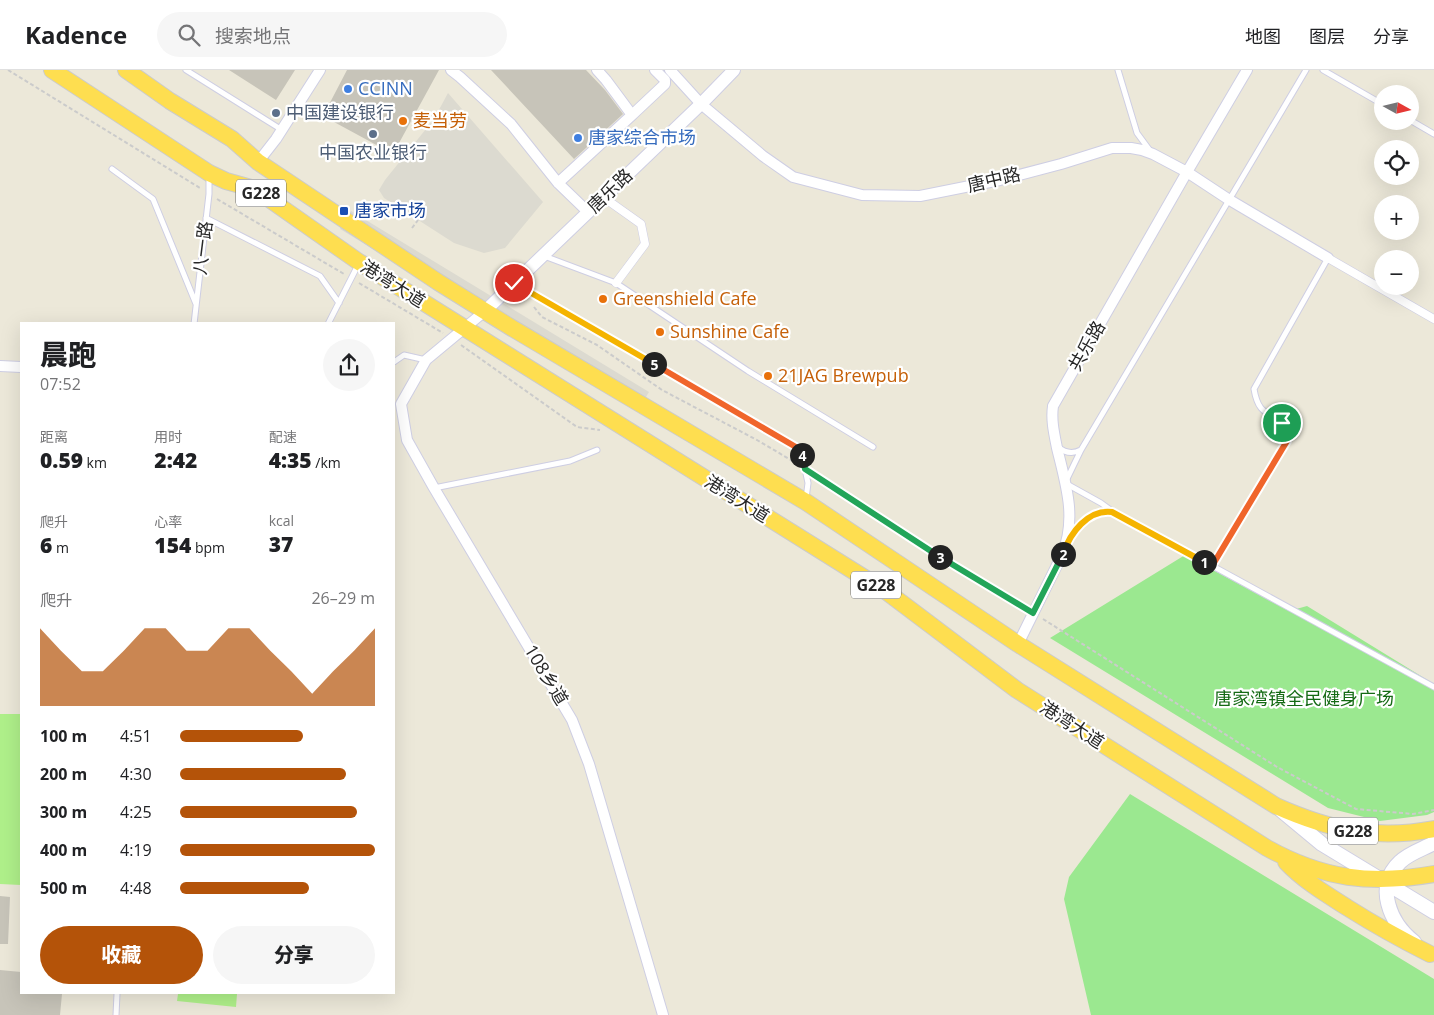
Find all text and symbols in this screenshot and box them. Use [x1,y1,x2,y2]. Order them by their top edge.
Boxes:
search box [157,12,507,57]
text: Kadence [25,18,127,51]
icon: search [175,21,203,49]
text: 搜索地点 [215,23,291,49]
text: 地图 [1245,24,1281,48]
text: 图层 [1309,24,1345,48]
text: 分享 [1373,24,1409,48]
place label: CCINN [358,76,413,100]
marker: CCINN [342,83,354,95]
north arrow [1374,85,1419,130]
map controls [1374,85,1419,295]
place label: 中国建设银行 [286,100,394,124]
marker: 中国建设银行 [270,107,282,119]
place label: 麦当劳 [413,108,467,132]
marker: 麦当劳 [397,115,409,127]
place label: 唐家综合市场 [588,125,696,149]
marker: 中国农业银行 [367,128,379,140]
marker: 唐家综合市场 [572,132,584,144]
place label: 中国农业银行 [319,140,427,164]
button: locate [1374,140,1419,185]
street label: 唐中路 [965,161,1023,197]
street label: 唐乐路 [582,163,637,218]
road number: G228 [236,180,286,206]
button: + [1374,195,1419,240]
place label: 唐家市场 [354,198,426,222]
marker: 唐家市场 [338,205,350,217]
street label: 八一路 [187,220,217,276]
button: − [1374,250,1419,295]
street label: 港湾大道 [357,254,430,312]
pin [493,262,535,304]
icon: check [500,269,528,297]
place label: Greenshield Cafe [613,286,757,310]
marker: Greenshield Cafe [597,293,609,305]
street label: 共乐路 [1062,316,1110,375]
place label: Sunshine Cafe [670,319,789,343]
marker: Sunshine Cafe [654,326,666,338]
text: 晨跑 [40,335,96,373]
button: share [323,339,375,391]
pin: 5 [642,352,666,376]
text: 5 [650,355,659,374]
place label: 21JAG Brewpub [778,363,909,387]
marker: 21JAG Brewpub [762,370,774,382]
text: 07:52 [40,373,81,395]
pin [1261,402,1303,444]
icon: arrive [1268,409,1296,437]
text: 距离 [40,427,68,446]
text: 用时 [154,427,182,446]
text: 配速 [269,427,297,446]
pin: 4 [790,442,814,468]
text: 0.59 [40,446,83,474]
text: 2:42 [154,446,197,474]
text: 4:35 [269,446,312,474]
text: 4 [798,446,807,465]
text: km [83,453,107,472]
text: /km [312,453,341,472]
street label: 港湾大道 [701,469,774,527]
text: kcal [269,511,294,530]
text: 爬升 [40,512,68,531]
text: 心率 [154,512,182,531]
text: 37 [269,530,293,558]
text: 6 [40,531,52,559]
text: 154 [154,531,191,559]
text: m [52,538,69,557]
text: bpm [191,538,225,557]
pin: 2 [1050,542,1076,566]
pin: 3 [928,544,952,570]
text: 2 [1059,545,1068,564]
text: 3 [936,548,945,567]
pin: 1 [1192,550,1216,574]
text: 1 [1200,553,1209,572]
road number: G228 [851,572,901,598]
text: 26–29 m [311,587,375,609]
text: 爬升 [40,589,72,611]
street label: 108乡道 [519,640,574,709]
park label: 唐家湾镇全民健身广场 [1214,686,1394,710]
street label: 港湾大道 [1036,694,1109,754]
text: 100 m [40,725,87,747]
text: 4:51 [120,725,152,747]
text: 200 m [40,763,87,785]
text: 4:30 [120,763,152,785]
text: 300 m [40,801,87,823]
text: 4:25 [120,801,152,823]
road number: G228 [1328,818,1378,844]
text: 400 m [40,839,87,861]
text: 4:19 [120,839,152,861]
text: 500 m [40,877,87,899]
text: 4:48 [120,877,152,899]
button: 收藏 [40,926,203,984]
button: 分享 [213,926,375,984]

